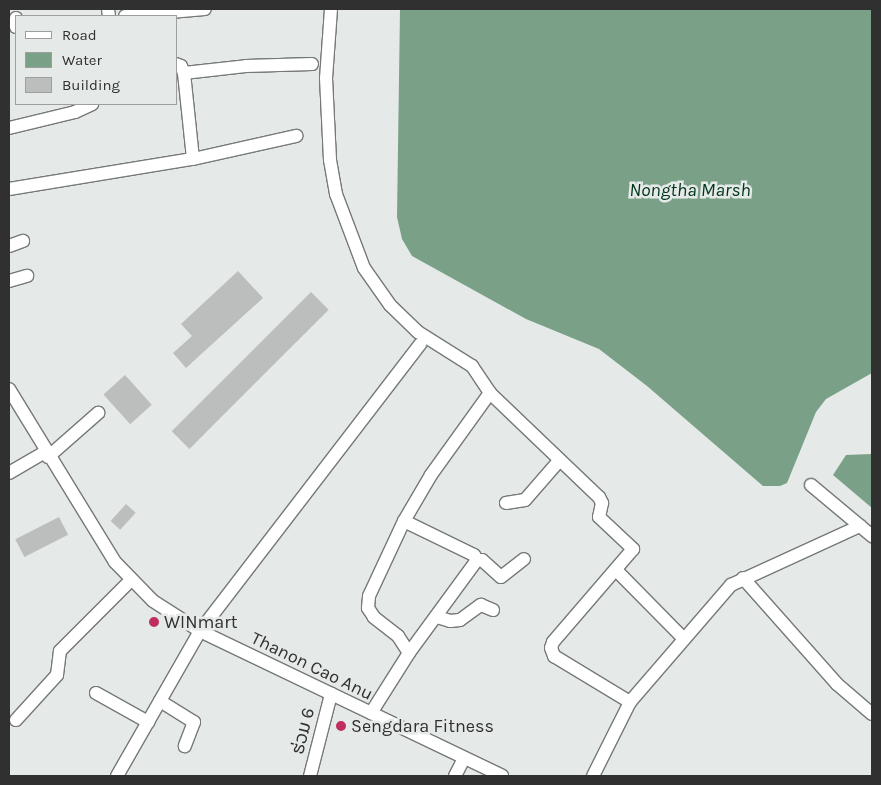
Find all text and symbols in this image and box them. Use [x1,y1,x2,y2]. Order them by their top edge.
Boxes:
legend [15,15,178,105]
text: Road [62,26,97,44]
text: Water [62,51,102,69]
text: Building [62,76,120,94]
water label: Nongtha Marsh [629,180,751,202]
place label: WINmart [164,611,237,633]
marker: WINmart [148,616,160,628]
street label: Thanon Cao Anu [248,627,376,705]
street label: ຮ່ວມ 6 [287,705,319,757]
place label: Sengdara Fitness [351,715,494,737]
marker: Sengdara Fitness [335,720,347,732]

